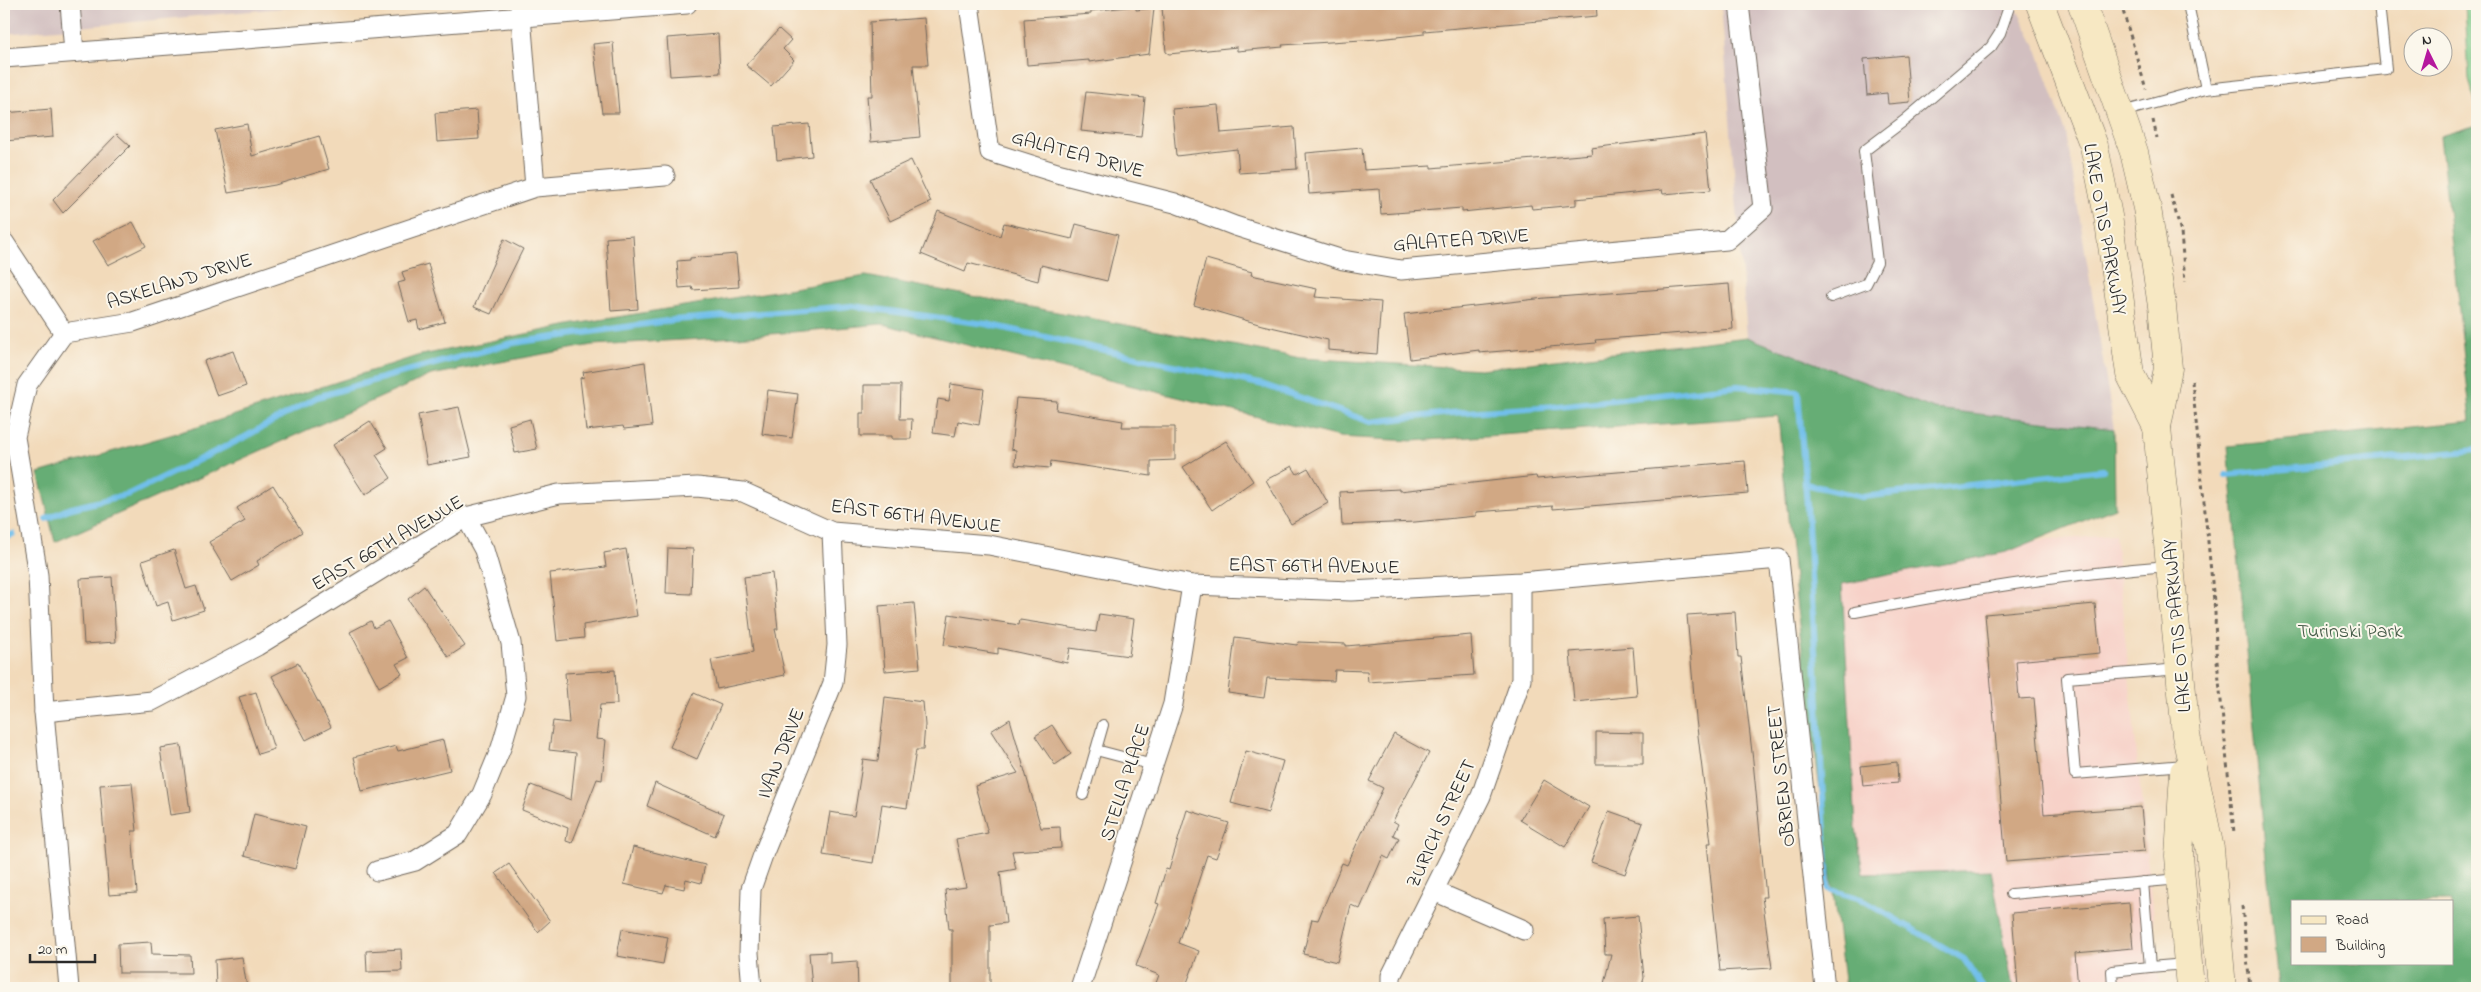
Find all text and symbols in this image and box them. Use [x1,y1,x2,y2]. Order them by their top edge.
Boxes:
north arrow [2404,28,2454,78]
text: N [2421,30,2433,51]
street label: GALATEA DRIVE [1008,124,1147,187]
street label: LAKE OTIS PARKWAY [2074,141,2133,318]
street label: GALATEA DRIVE [1392,222,1530,261]
street label: ASKELAND DRIVE [103,247,256,318]
street label: EAST 66TH AVENUE [307,489,470,600]
street label: EAST 66TH AVENUE [829,493,1003,542]
street label: LAKE OTIS PARKWAY [2156,538,2201,714]
street label: EAST 66TH AVENUE [1228,552,1400,583]
park label: Turinski Park [2298,618,2403,647]
street label: OBRIEN STREET [1761,703,1804,848]
street label: IVAN DRIVE [751,704,814,804]
street label: STELLA PLACE [1094,720,1159,845]
street label: ZURICH STREET [1400,755,1485,893]
legend [2291,900,2454,964]
text: Road [2336,909,2369,931]
scale bar [30,932,95,964]
text: Building [2335,935,2385,958]
text: 20 m [38,939,68,961]

